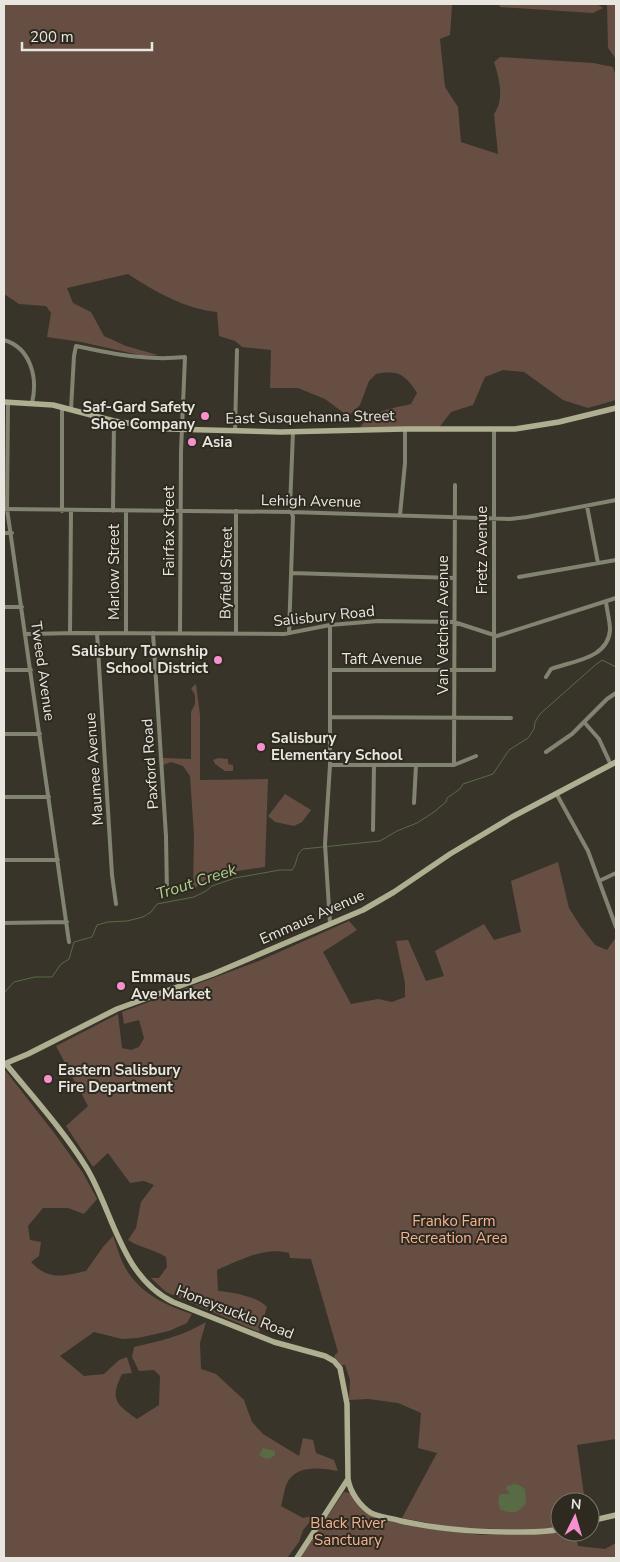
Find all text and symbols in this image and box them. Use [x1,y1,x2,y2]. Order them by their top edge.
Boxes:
scale bar [22,20,152,52]
text: 200 m [30,27,74,47]
place label: Saf-Gard Safety Shoe Company [83,397,195,434]
street label: East Susquehanna Street [225,406,395,428]
marker: Saf-Gard Safety Shoe Company [199,410,211,422]
place label: Asia [202,432,232,452]
marker: Asia [186,436,198,448]
street label: Fairfax Street [159,485,179,576]
street label: Lehigh Avenue [261,490,361,512]
street label: Fretz Avenue [472,506,492,594]
street label: Marlow Street [104,523,124,620]
street label: Byfield Street [215,526,237,619]
street label: Van Vetchen Avenue [433,555,453,696]
street label: Salisbury Road [272,601,376,631]
street label: Tweed Avenue [26,620,60,722]
place label: Salisbury Township School District [71,641,208,678]
street label: Taft Avenue [342,649,422,669]
marker: Salisbury Township School District [212,654,224,666]
street label: Maumee Avenue [80,712,108,826]
street label: Paxford Road [137,718,163,810]
place label: Salisbury Elementary School [271,728,403,765]
marker: Salisbury Elementary School [255,741,267,753]
water label: Trout Creek [153,858,240,905]
street label: Emmaus Avenue [256,885,368,949]
place label: Emmaus Ave Market [131,967,211,1004]
marker: Emmaus Ave Market [115,980,127,992]
place label: Eastern Salisbury Fire Department [58,1060,180,1097]
marker: Eastern Salisbury Fire Department [42,1073,54,1085]
park label: Franko Farm Recreation Area [400,1211,508,1248]
street label: Honeysuckle Road [173,1280,297,1344]
north arrow [550,1492,600,1542]
text: N [570,1495,582,1514]
park label: Black River Sanctuary [310,1513,386,1550]

